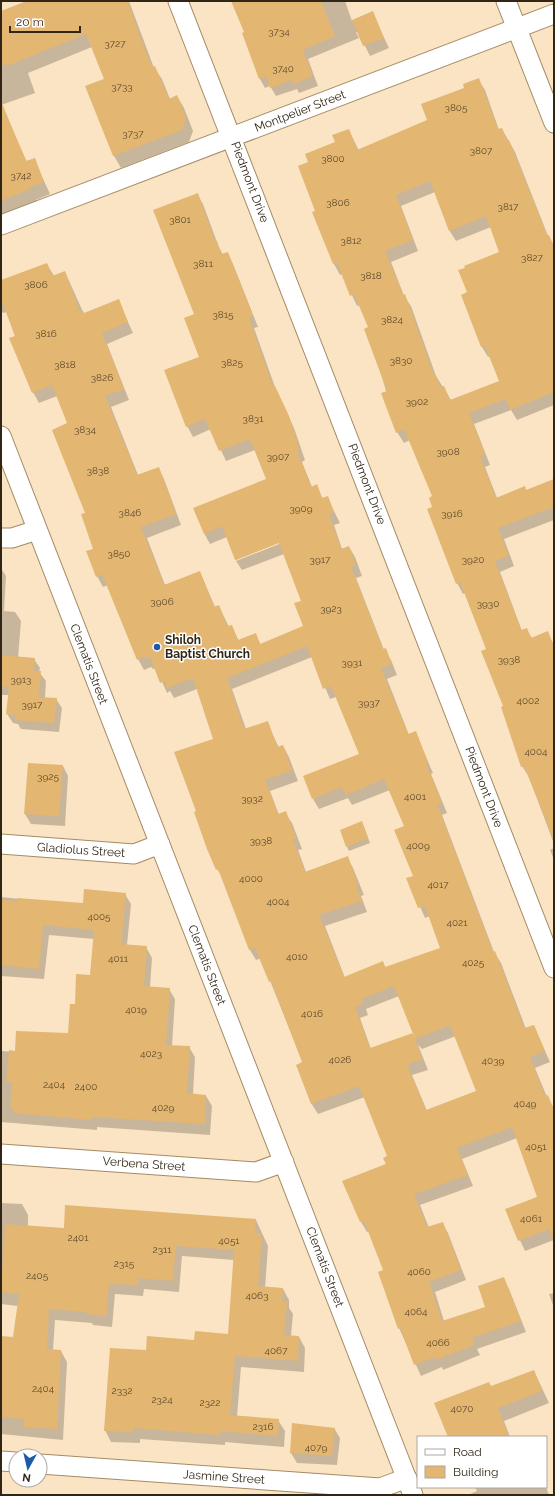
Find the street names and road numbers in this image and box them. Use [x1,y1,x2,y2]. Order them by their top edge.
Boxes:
street label: Montpelier Street [253,87,347,135]
street label: Piedmont Drive [228,140,272,224]
street label: Piedmont Drive [345,442,389,526]
street label: Clematis Street [67,622,111,706]
street label: Piedmont Drive [462,745,506,829]
street label: Gladiolus Street [37,840,125,860]
street label: Clematis Street [185,923,229,1007]
street label: Verbena Street [102,1154,186,1174]
street label: Clematis Street [303,1225,347,1309]
street label: Jasmine Street [183,1467,265,1487]

